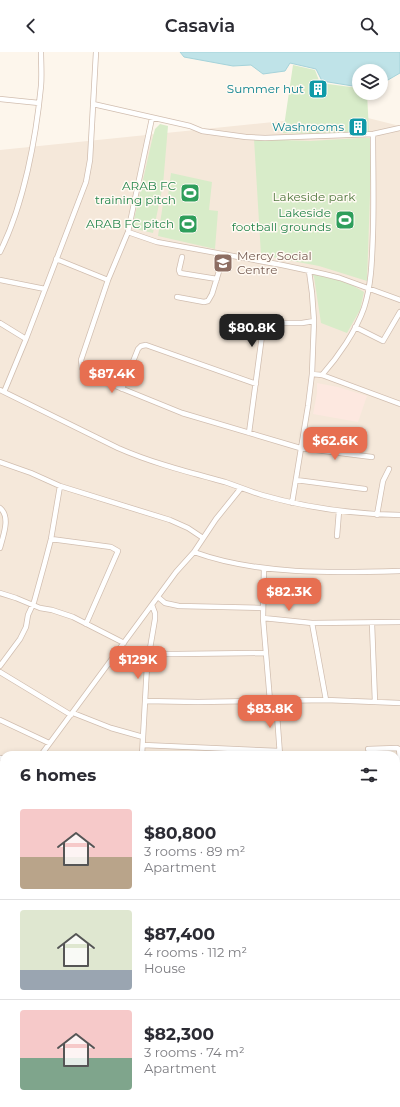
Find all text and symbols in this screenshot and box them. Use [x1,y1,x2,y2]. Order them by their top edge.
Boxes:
icon: back [20,15,42,37]
text: Casavia [165,15,235,37]
icon: search [358,15,380,37]
map controls [352,64,388,100]
button: layers [352,64,388,100]
building icon: Summer hut [307,78,329,100]
place label: Summer hut [227,81,304,96]
building icon: Washrooms [347,116,369,138]
place label: Washrooms [272,119,344,134]
place label: ARAB FC training pitch [95,178,176,207]
sports icon: ARAB FC training pitch [179,182,201,204]
park label: Lakeside park [272,189,356,204]
place label: Lakeside football grounds [232,205,331,234]
sports icon: Lakeside football grounds [334,209,356,231]
sports icon: ARAB FC pitch [177,213,199,235]
place label: ARAB FC pitch [86,216,174,231]
place label: Mercy Social Centre [237,248,312,277]
school or university icon: Mercy Social Centre [212,252,234,274]
pin: $80.8K [219,314,285,348]
text: $80.8K [228,319,276,335]
pin: $87.4K [79,360,145,394]
text: $87.4K [89,365,135,381]
pin: $62.6K [302,427,368,461]
text: $62.6K [312,432,358,448]
pin: $82.3K [256,578,322,612]
text: $82.3K [266,583,312,599]
pin: $129K [110,646,166,680]
text: $129K [119,651,157,667]
pin: $83.8K [237,695,303,729]
text: $83.8K [247,700,293,716]
icon: filters [358,764,380,786]
text: 6 homes [20,765,96,785]
text: $80,800 [144,823,216,843]
icon: home [52,825,100,873]
text: 3 rooms · 89 m² [144,843,245,859]
text: Apartment [144,859,216,875]
text: $87,400 [144,924,215,944]
icon: home [52,926,100,974]
text: 4 rooms · 112 m² [144,944,247,960]
text: House [144,960,186,976]
text: $82,300 [144,1024,214,1044]
icon: home [52,1026,100,1074]
text: 3 rooms · 74 m² [144,1044,245,1060]
text: Apartment [144,1060,216,1076]

